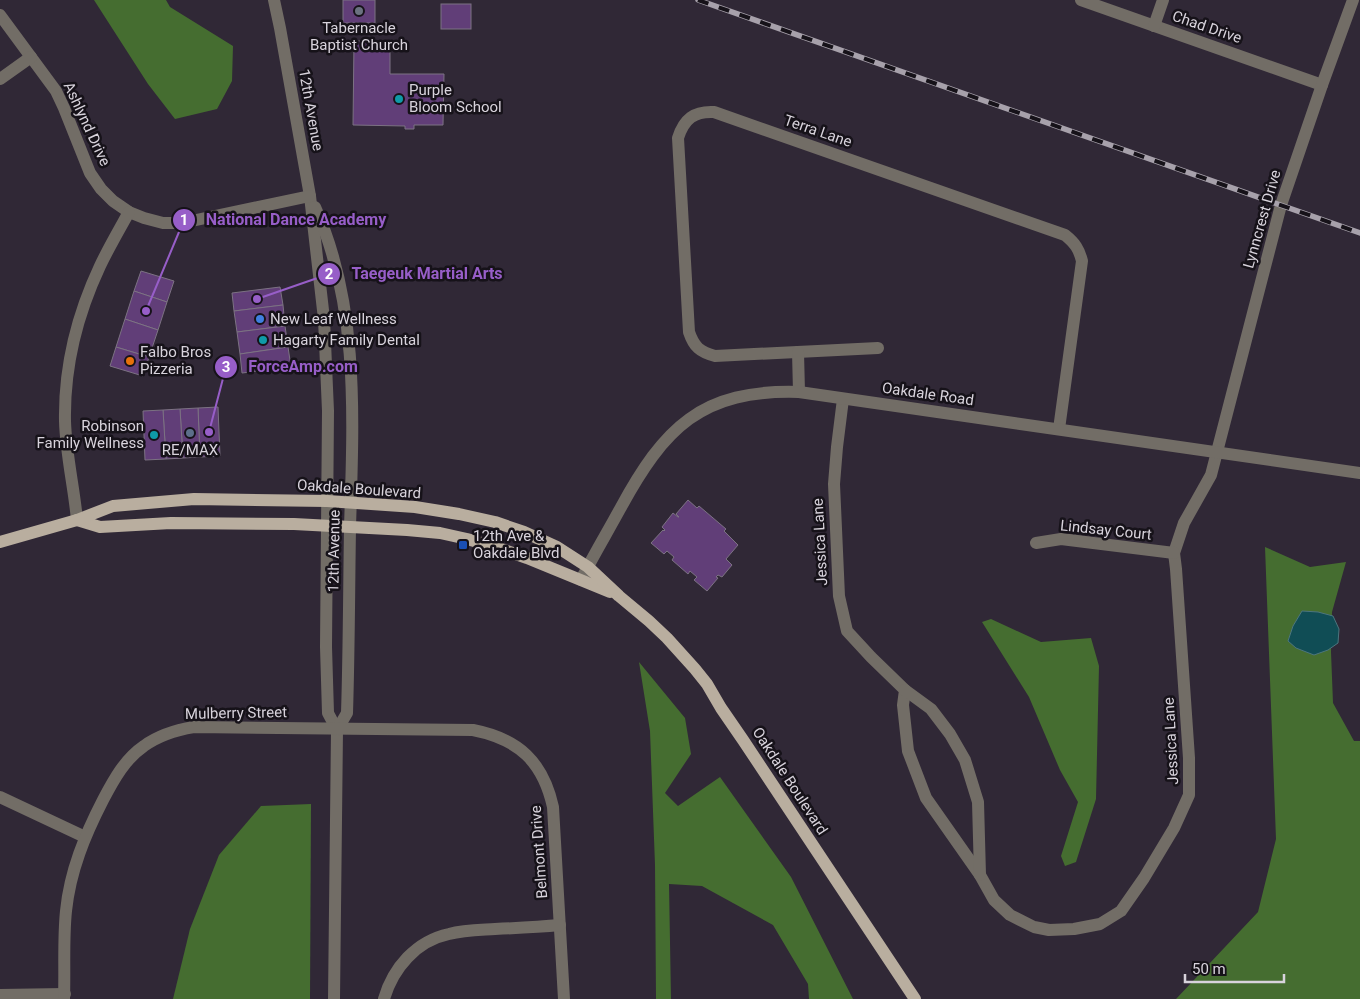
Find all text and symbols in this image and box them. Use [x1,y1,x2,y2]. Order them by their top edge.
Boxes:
marker: Tabernacle Baptist Church [353,5,365,17]
street label: Chad Drive [1170,7,1244,47]
place label: Tabernacle Baptist Church [310,19,408,54]
street label: 12th Avenue [295,68,327,152]
street label: Ashlynd Drive [60,79,114,169]
place label: Purple Bloom School [409,81,502,116]
marker: Purple Bloom School [393,93,405,105]
street label: Terra Lane [782,111,854,151]
street label: Lynncrest Drive [1239,168,1285,270]
callout: National Dance Academy [171,204,397,235]
text: National Dance Academy [206,210,387,229]
text: 1 [180,211,188,229]
callout: Taegeuk Martial Arts [317,258,513,289]
text: Taegeuk Martial Arts [351,264,503,283]
text: 2 [325,265,334,283]
place label: New Leaf Wellness [270,310,397,328]
marker: New Leaf Wellness [254,313,266,325]
place label: Hagarty Family Dental [273,331,420,349]
marker: Hagarty Family Dental [257,334,269,346]
place label: Falbo Bros Pizzeria [140,343,211,378]
callout: ForceAmp.com [214,351,368,382]
marker: Falbo Bros Pizzeria [124,355,136,367]
text: ForceAmp.com [248,357,358,376]
text: 3 [222,358,230,376]
street label: Oakdale Road [881,379,975,409]
place label: Robinson Family Wellness [36,417,144,452]
marker: RE/MAX [184,427,196,439]
marker: Robinson Family Wellness [148,429,160,441]
place label: RE/MAX [162,441,219,459]
street label: Oakdale Boulevard [296,476,422,502]
street label: Jessica Lane [809,498,831,586]
street label: 12th Avenue [324,509,344,593]
street label: Lindsay Court [1059,516,1153,544]
place label: 12th Ave & Oakdale Blvd [473,527,560,562]
marker: 12th Ave & Oakdale Blvd [457,539,469,551]
street label: Jessica Lane [1160,697,1182,785]
street label: Mulberry Street [185,703,287,723]
street label: Oakdale Boulevard [749,724,831,838]
street label: Belmont Drive [527,805,551,899]
scale bar [1185,952,1284,984]
text: 50 m [1192,960,1226,978]

